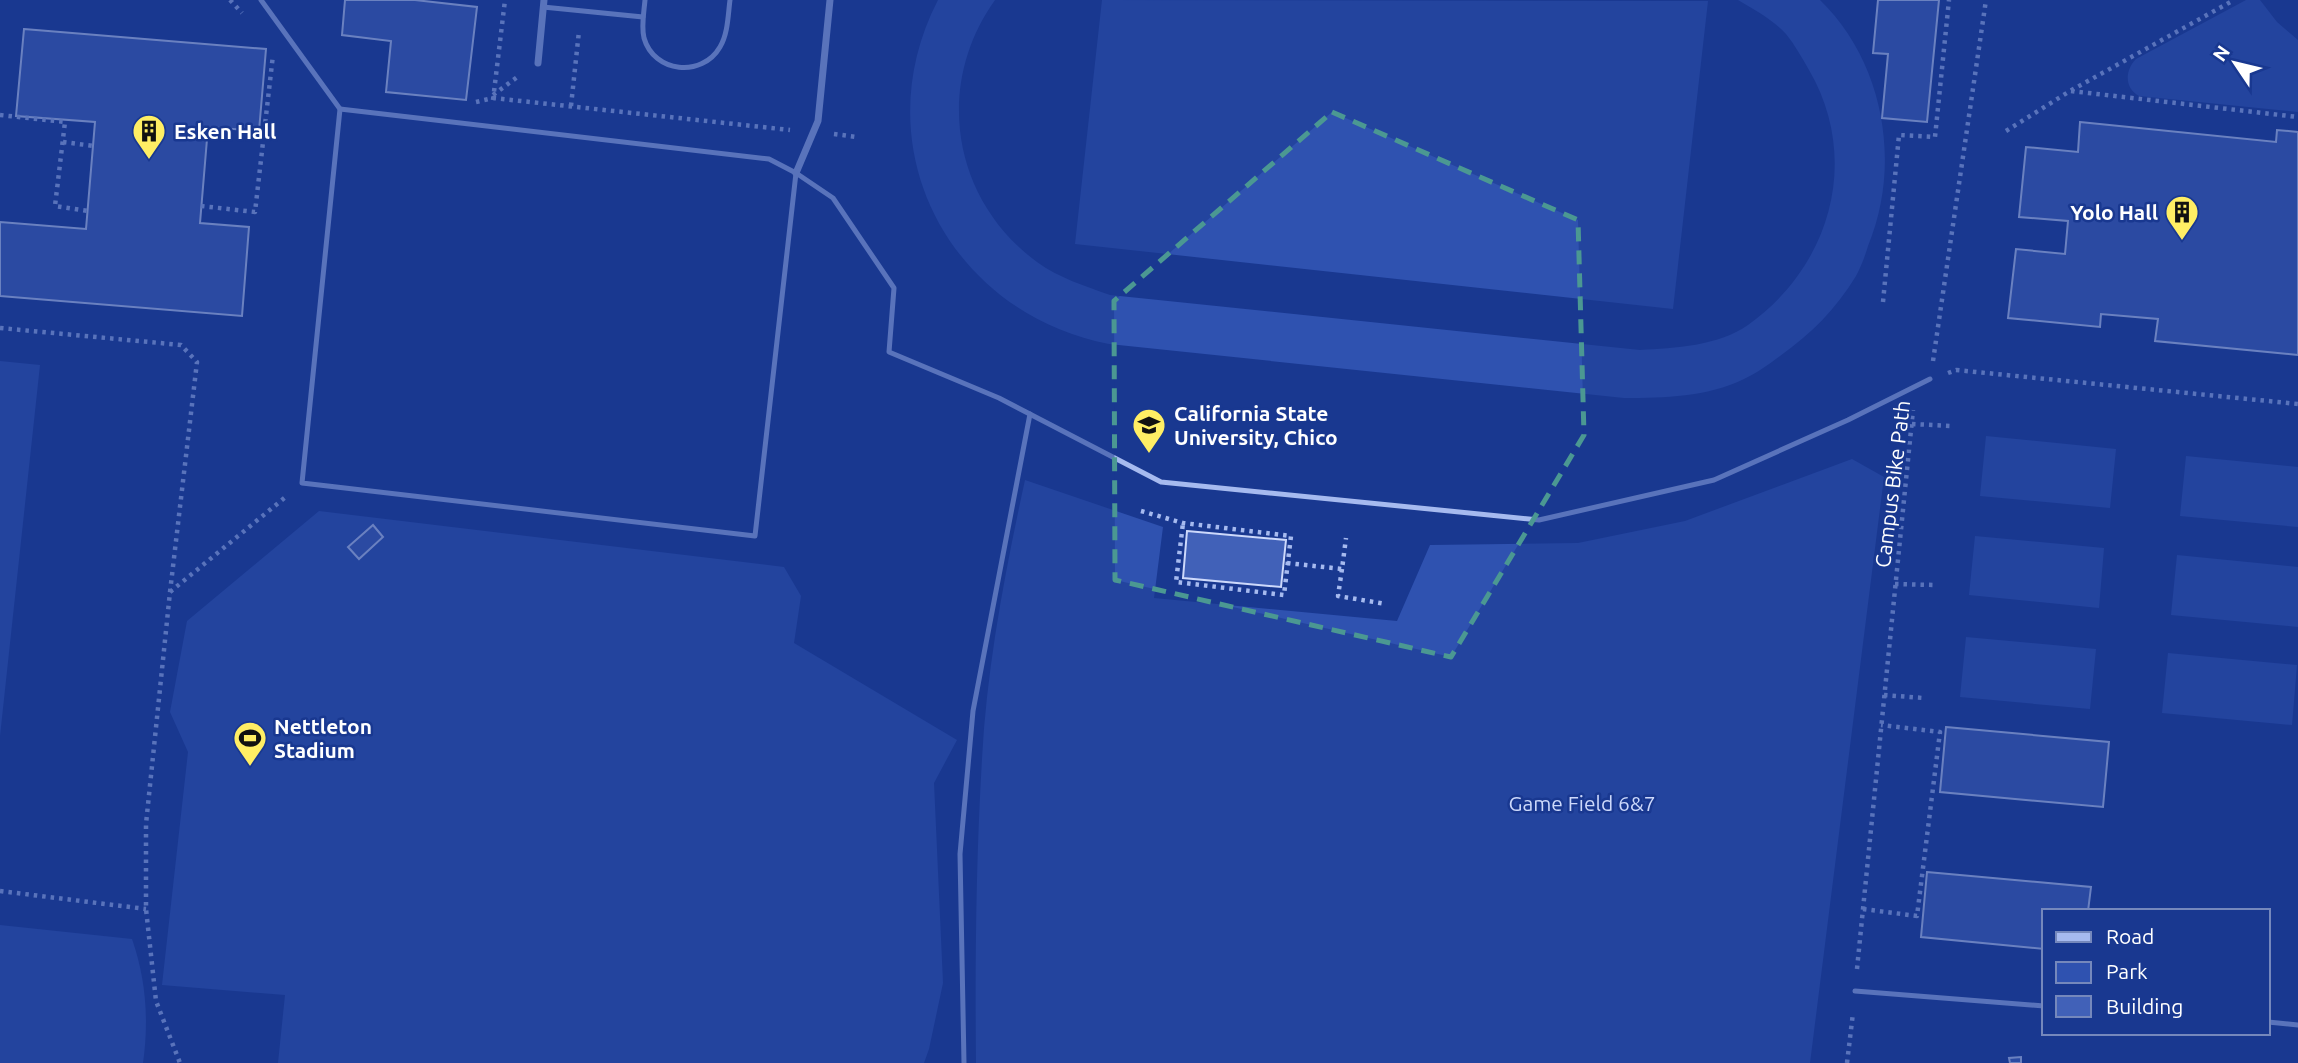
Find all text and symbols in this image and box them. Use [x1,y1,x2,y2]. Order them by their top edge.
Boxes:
north arrow [2200,28,2270,98]
text: N [2208,41,2234,65]
building icon: Esken Hall [130,112,168,161]
place label: Esken Hall [174,119,276,143]
building icon: Yolo Hall [2163,193,2201,242]
place label: Yolo Hall [2070,200,2158,224]
street label: Campus Bike Path [1870,399,1914,569]
place label: California State University, Chico [1174,401,1338,449]
school or university icon: California State University, Chico [1130,406,1168,455]
place label: Nettleton Stadium [274,714,372,762]
sports icon: Nettleton Stadium [231,719,269,768]
park label: Game Field 6&7 [1509,791,1656,815]
legend [2042,909,2270,1035]
text: Road [2106,924,2154,948]
text: Park [2106,959,2148,983]
text: Building [2106,994,2183,1018]

